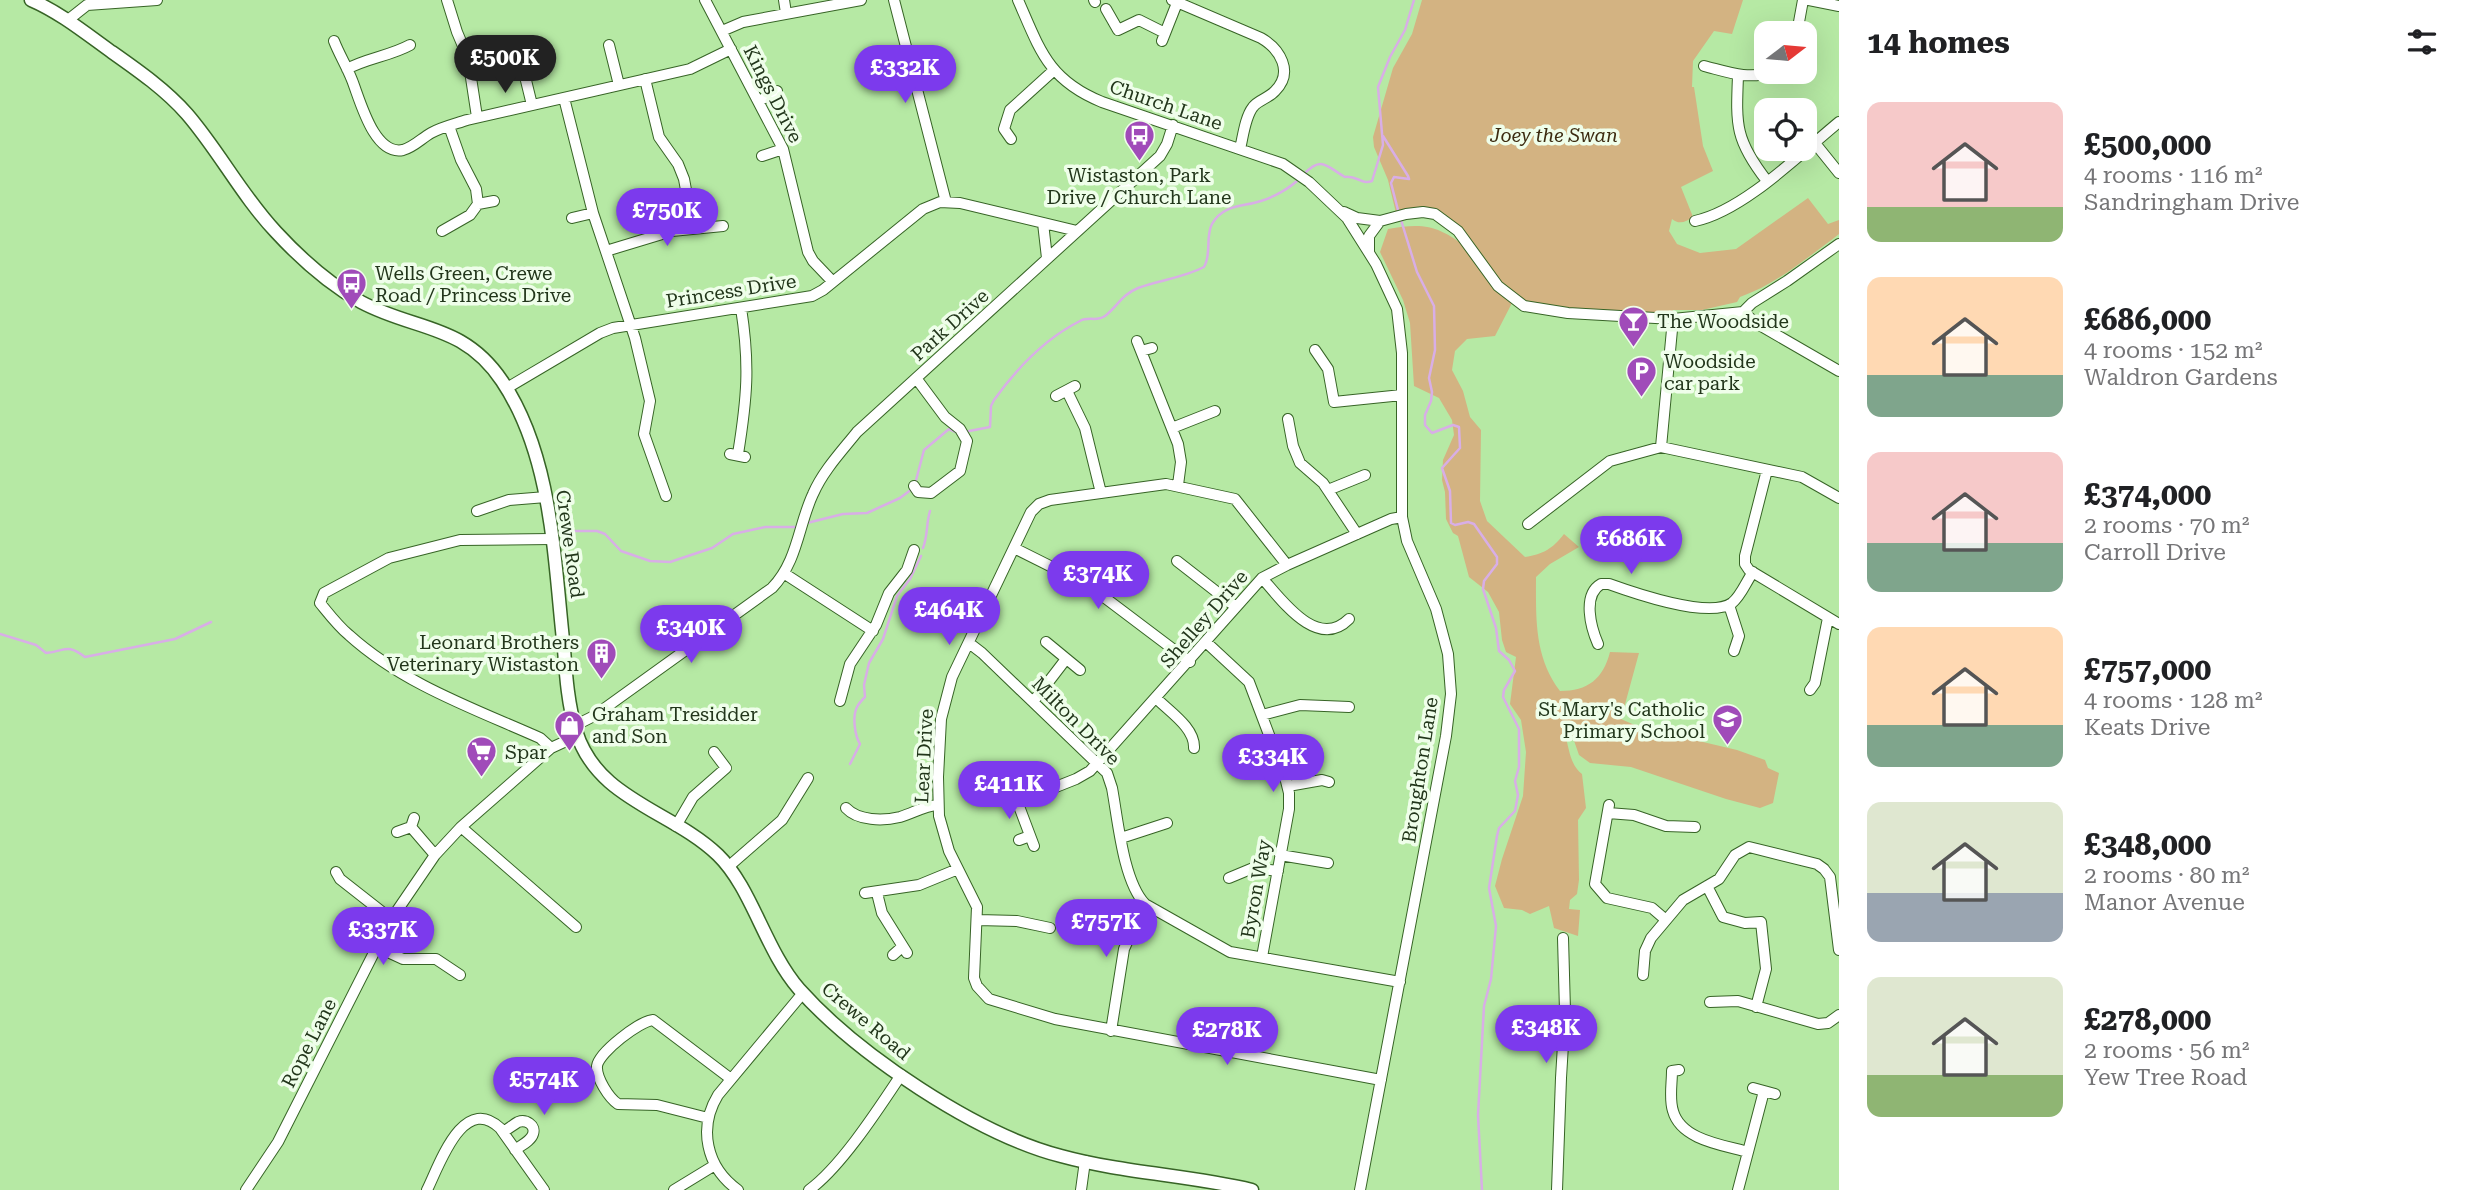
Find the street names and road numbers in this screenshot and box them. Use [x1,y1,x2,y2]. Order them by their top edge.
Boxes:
street label: Kings Drive [739,41,807,147]
street label: Church Lane [1107,75,1225,135]
street label: Princess Drive [664,269,798,313]
street label: Park Drive [907,284,993,366]
street label: Crewe Road [551,489,589,599]
street label: Shelley Drive [1155,565,1253,673]
street label: Milton Drive [1027,672,1125,770]
street label: Broughton Lane [1397,695,1443,845]
street label: Lear Drive [910,708,938,804]
street label: Byron Way [1236,837,1276,940]
street label: Crewe Road [817,977,915,1065]
street label: Rope Lane [277,994,341,1092]

